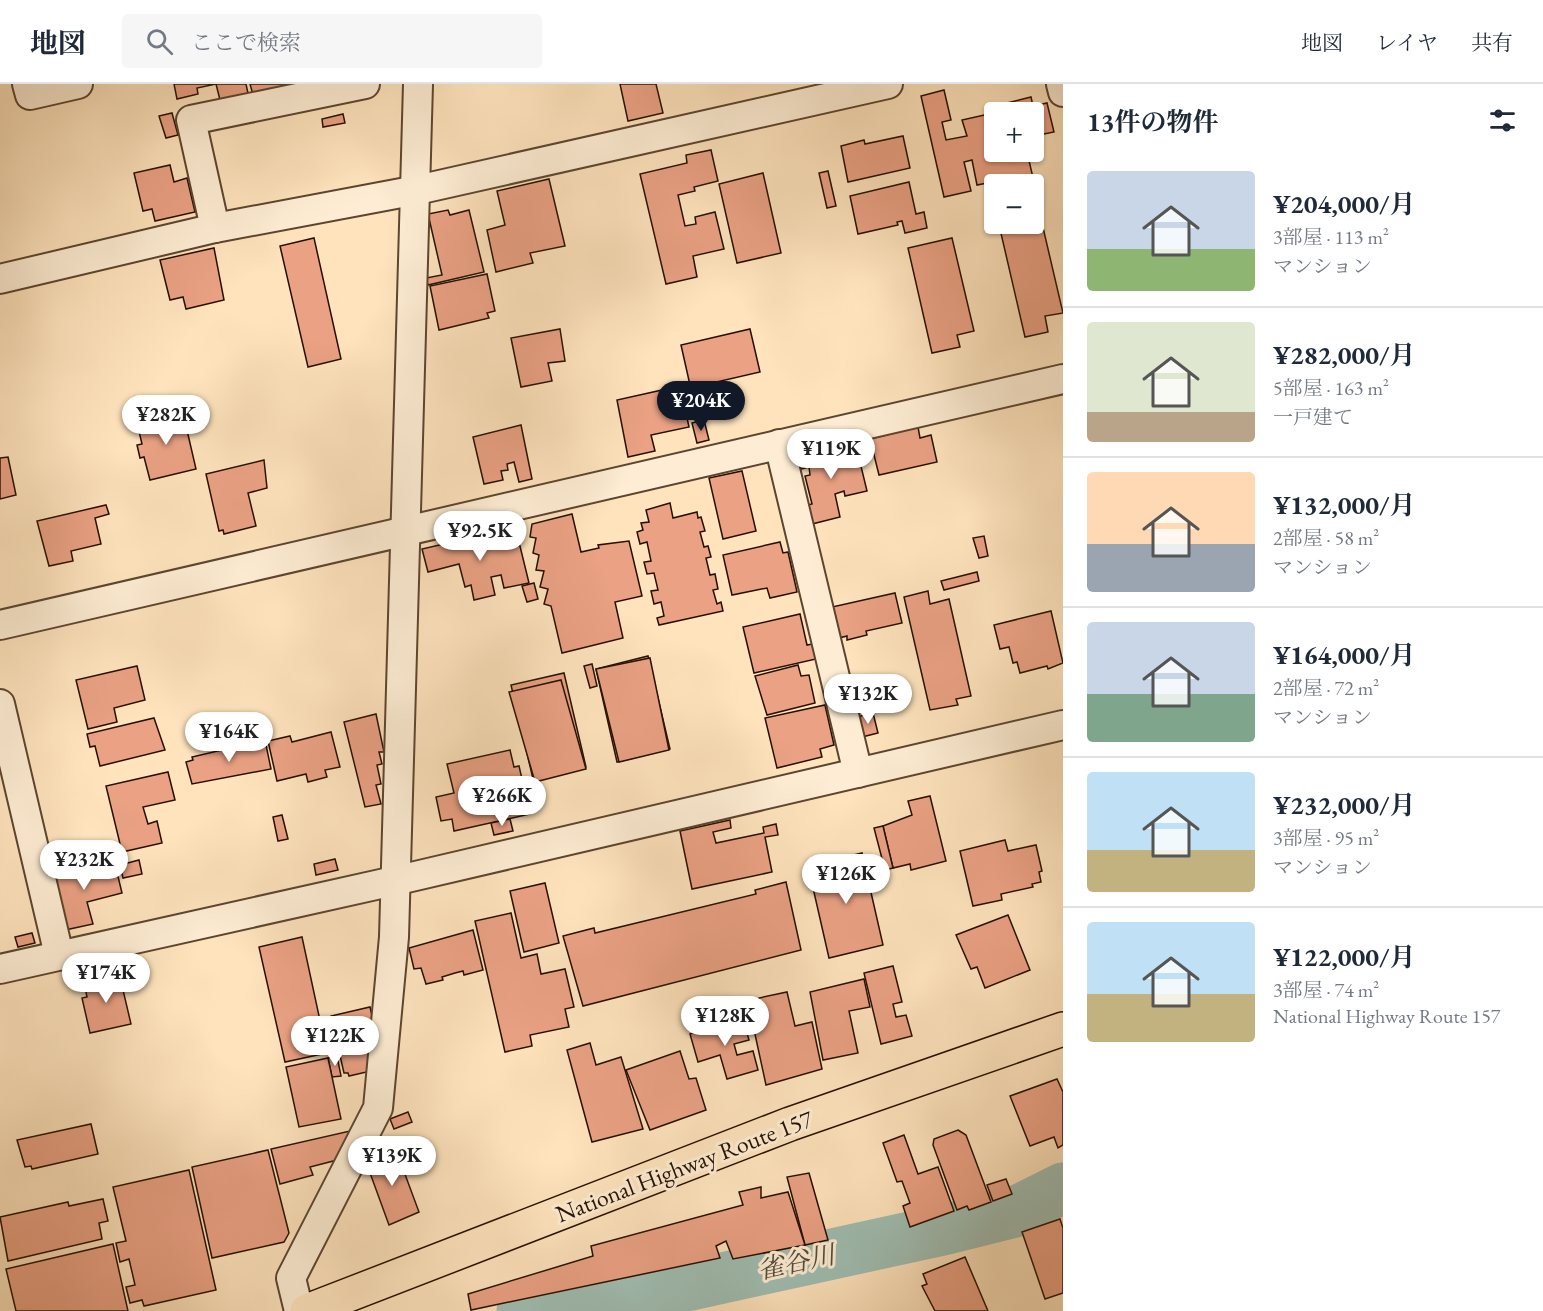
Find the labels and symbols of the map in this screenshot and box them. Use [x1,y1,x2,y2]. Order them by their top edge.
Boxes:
pin: ¥204K [659,381,743,432]
pin: ¥282K [124,395,208,446]
pin: ¥119K [789,429,873,480]
pin: ¥92.5K [431,511,529,562]
pin: ¥132K [826,674,910,725]
pin: ¥164K [187,712,271,763]
pin: ¥266K [460,776,544,827]
pin: ¥232K [42,840,126,891]
pin: ¥126K [804,854,888,905]
pin: ¥174K [64,953,148,1004]
pin: ¥128K [683,996,767,1047]
pin: ¥122K [293,1016,377,1067]
street label: National Highway Route 157 [551,1102,817,1229]
pin: ¥139K [350,1136,434,1187]
water label: 雀谷川 [754,1237,841,1287]

